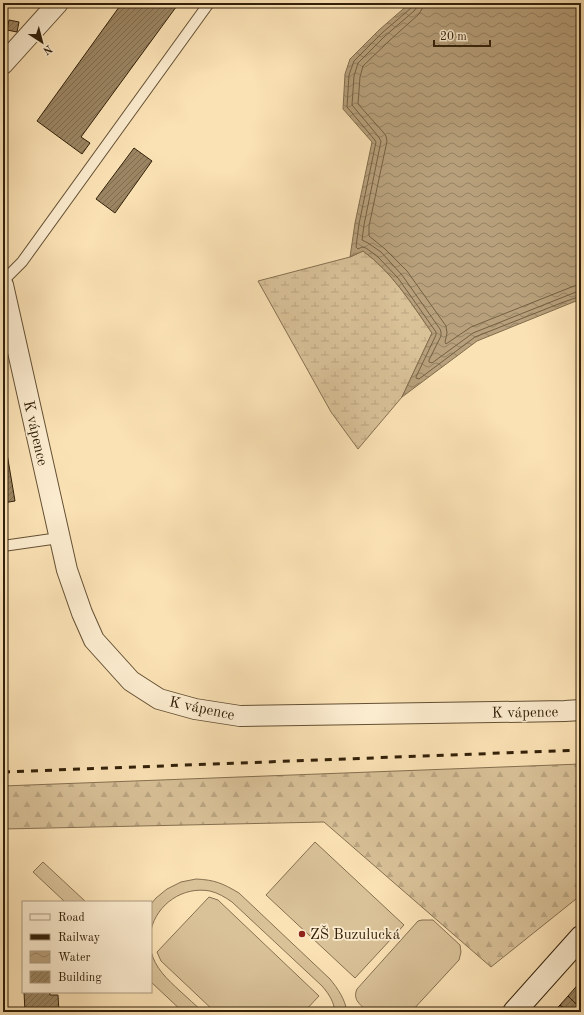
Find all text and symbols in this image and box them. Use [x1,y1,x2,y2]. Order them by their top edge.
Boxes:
north arrow [22,22,62,62]
scale bar [434,22,490,48]
text: 20 m [440,31,467,43]
text: N [40,42,54,56]
street label: K vápence [20,399,49,468]
street label: K vápence [168,695,236,724]
street label: K vápence [492,705,559,722]
legend [22,901,152,993]
text: Road [58,912,85,924]
place label: ZŠ Buzulucká [310,925,401,943]
marker: ZŠ Buzulucká [297,929,307,939]
text: Railway [58,932,101,944]
text: Water [58,952,91,964]
text: Building [58,972,102,984]

